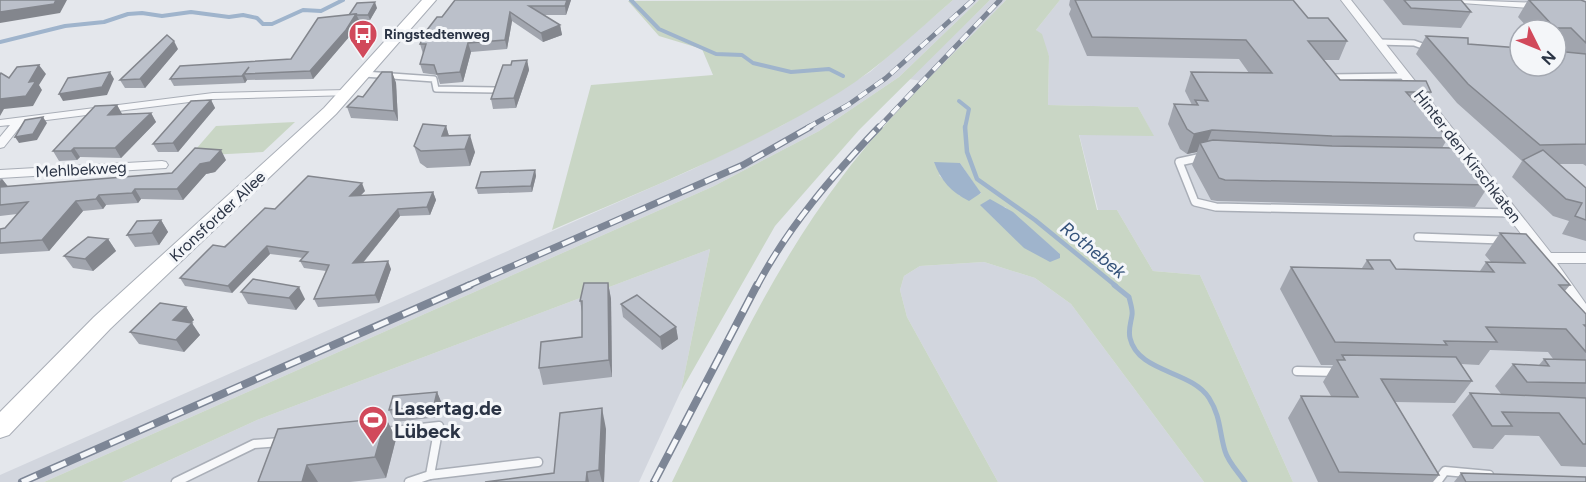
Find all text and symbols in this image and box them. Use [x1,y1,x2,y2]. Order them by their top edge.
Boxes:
bus stop icon: Ringstedtenweg [347,18,379,60]
north arrow [1508,18,1568,78]
place label: Ringstedtenweg [384,26,490,43]
text: N [1537,47,1560,69]
street label: Hinter den Kirschkaten [1410,86,1525,226]
street label: Mehlbekweg [35,158,127,181]
street label: Kronsforder Allee [165,167,269,266]
water label: Rothebek [1056,217,1131,284]
place label: Lasertag.de Lübeck [394,396,502,443]
sports icon: Lasertag.de Lübeck [357,404,389,446]

